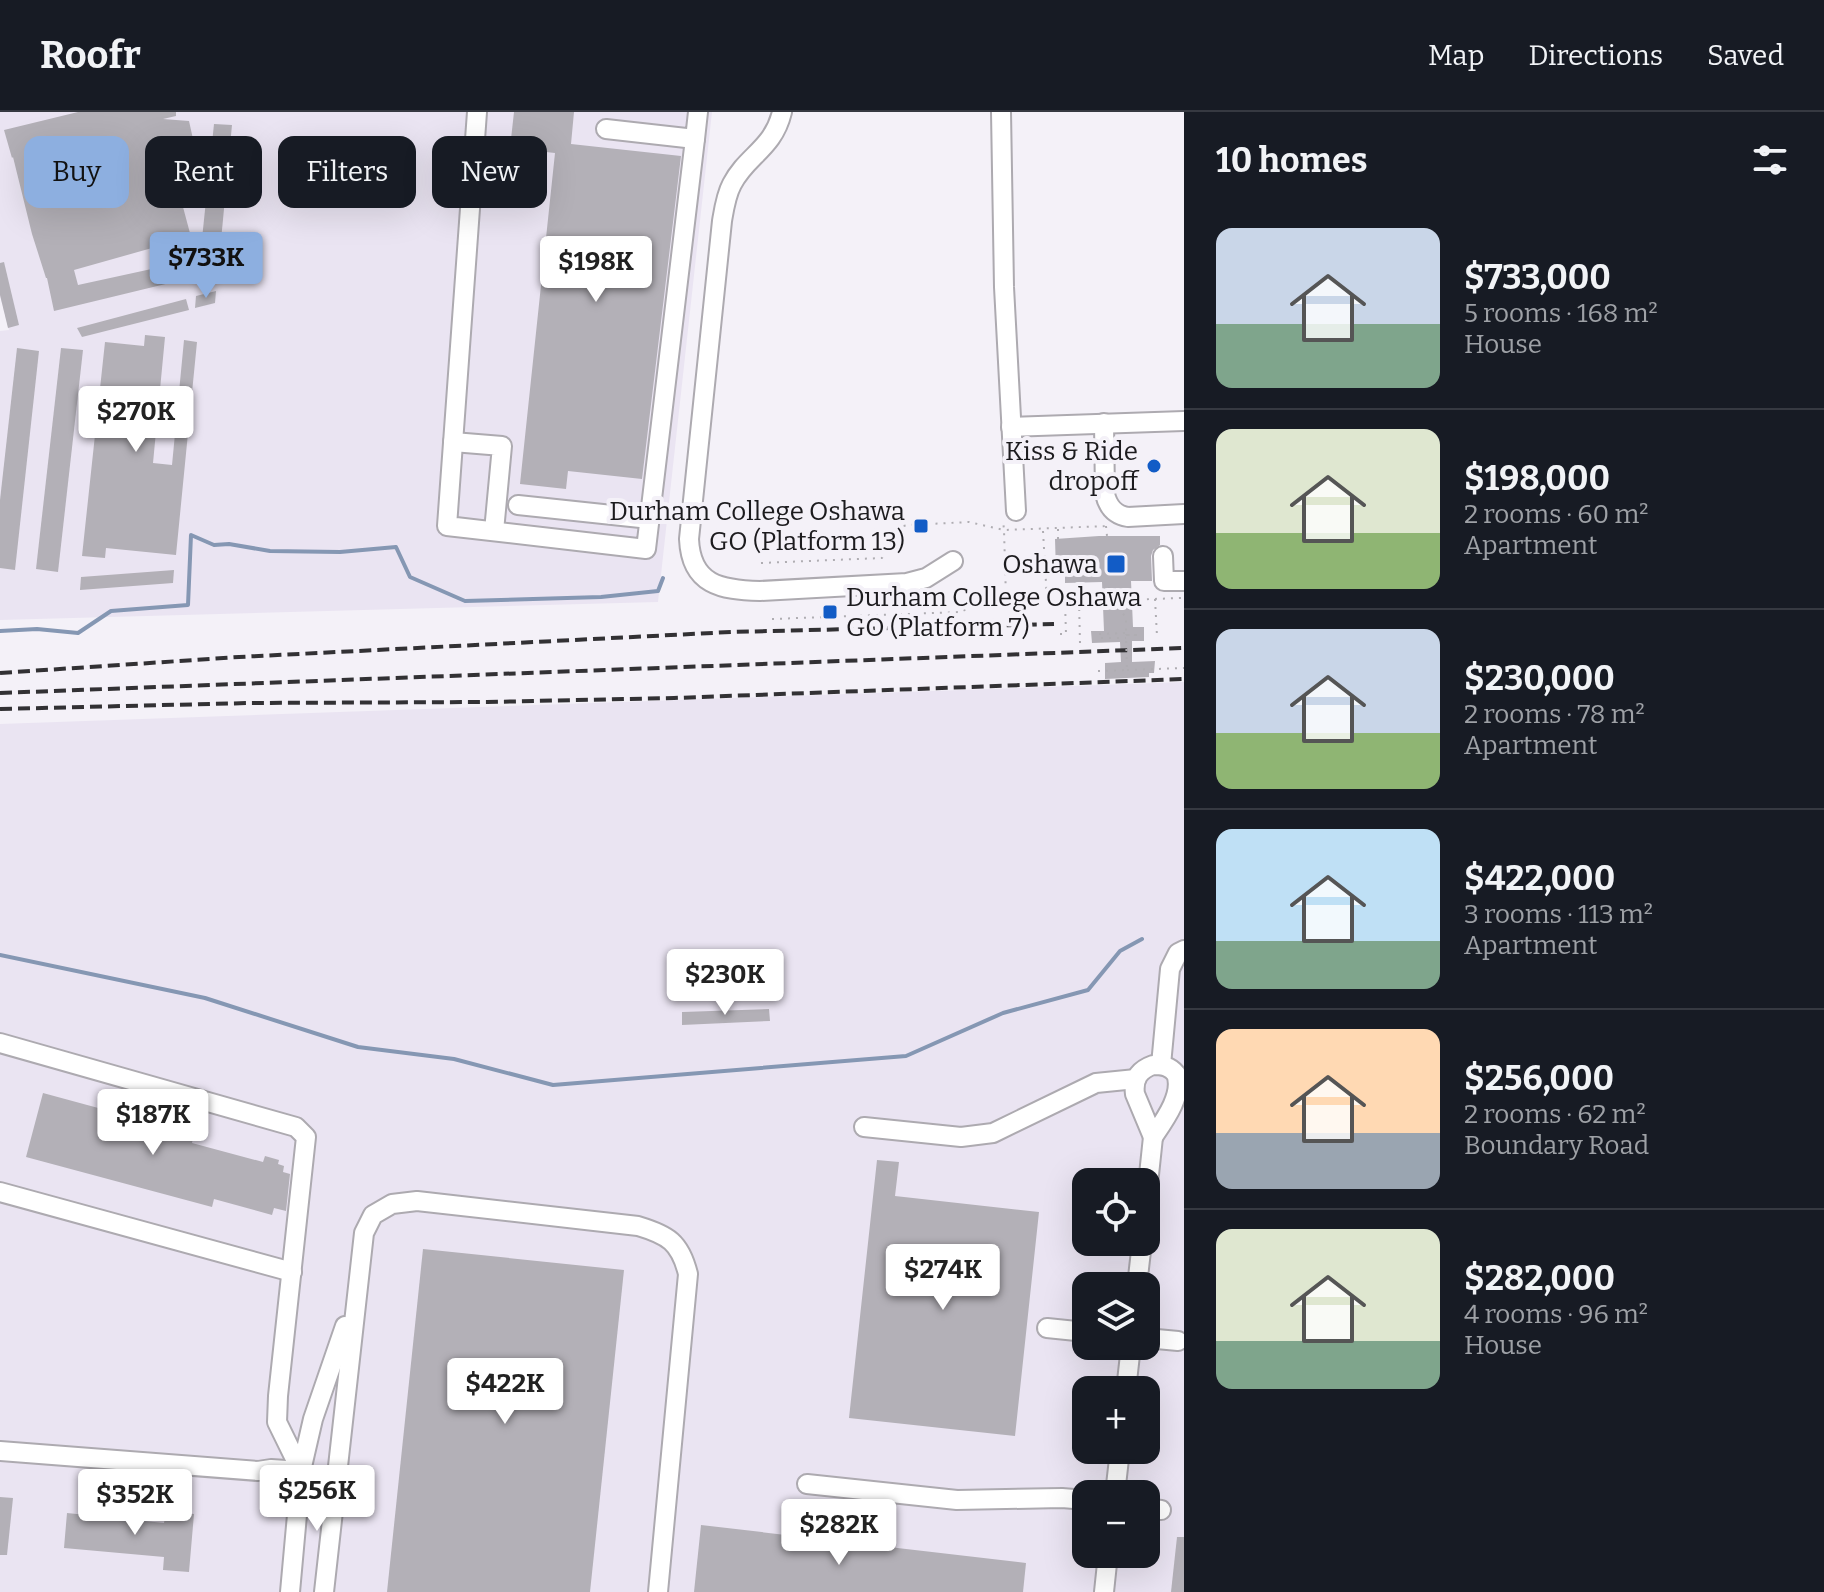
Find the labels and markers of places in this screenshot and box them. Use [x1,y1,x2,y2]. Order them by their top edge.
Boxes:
pin: $733K [150,232,262,300]
pin: $198K [540,236,652,304]
pin: $270K [80,386,192,454]
place label: Kiss & Ride dropoff [1005,436,1140,497]
marker: Kiss & Ride dropoff [1145,457,1163,475]
place label: Durham College Oshawa GO (Platform 13) [609,496,905,557]
marker: Durham College Oshawa GO (Platform 13) [912,517,930,535]
place label: Oshawa [1002,549,1098,580]
marker: Oshawa [1105,553,1127,575]
place label: Durham College Oshawa GO (Platform 7) [846,582,1142,643]
marker: Durham College Oshawa GO (Platform 7) [821,603,839,621]
pin: $230K [669,949,781,1017]
pin: $187K [97,1089,209,1157]
pin: $274K [887,1244,999,1312]
pin: $422K [449,1358,561,1426]
pin: $256K [261,1465,373,1533]
pin: $352K [79,1469,191,1537]
pin: $282K [783,1499,895,1567]

